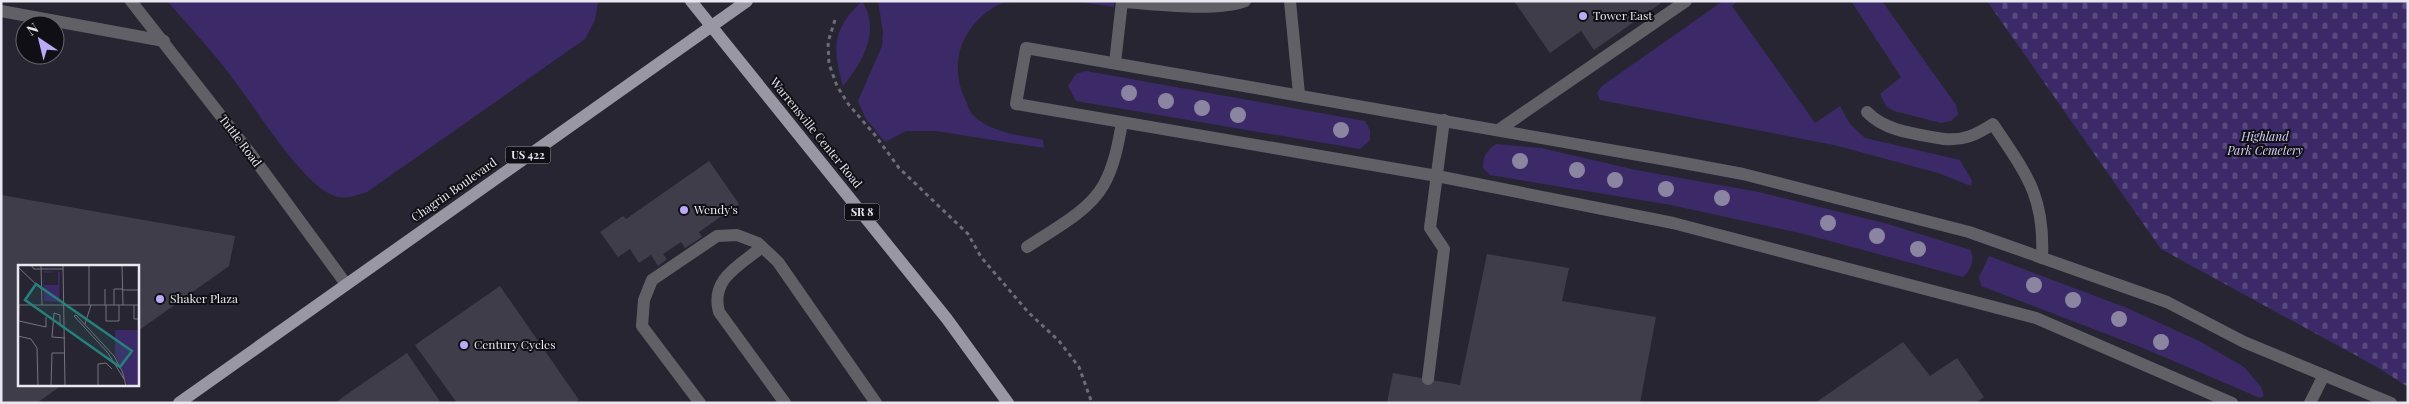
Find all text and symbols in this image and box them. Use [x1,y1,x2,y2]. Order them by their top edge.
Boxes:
place label: Tower East [1593,7,1653,23]
marker: Tower East [1577,10,1589,22]
north arrow [15,15,65,65]
text: N [23,18,42,40]
street label: Warrensville Center Road [767,73,866,191]
street label: Tuttle Road [216,111,266,170]
park label: Highland Park Cemetery [2226,128,2303,158]
road number: US 422 [506,146,550,164]
street label: Chagrin Boulevard [408,154,499,225]
place label: Wendy's [693,201,738,217]
road number: SR 8 [844,203,880,220]
marker: Wendy's [678,204,690,216]
inset map [18,265,139,386]
place label: Shaker Plaza [170,290,238,306]
marker: Shaker Plaza [154,293,166,305]
place label: Century Cycles [474,336,556,352]
marker: Century Cycles [458,339,470,351]

